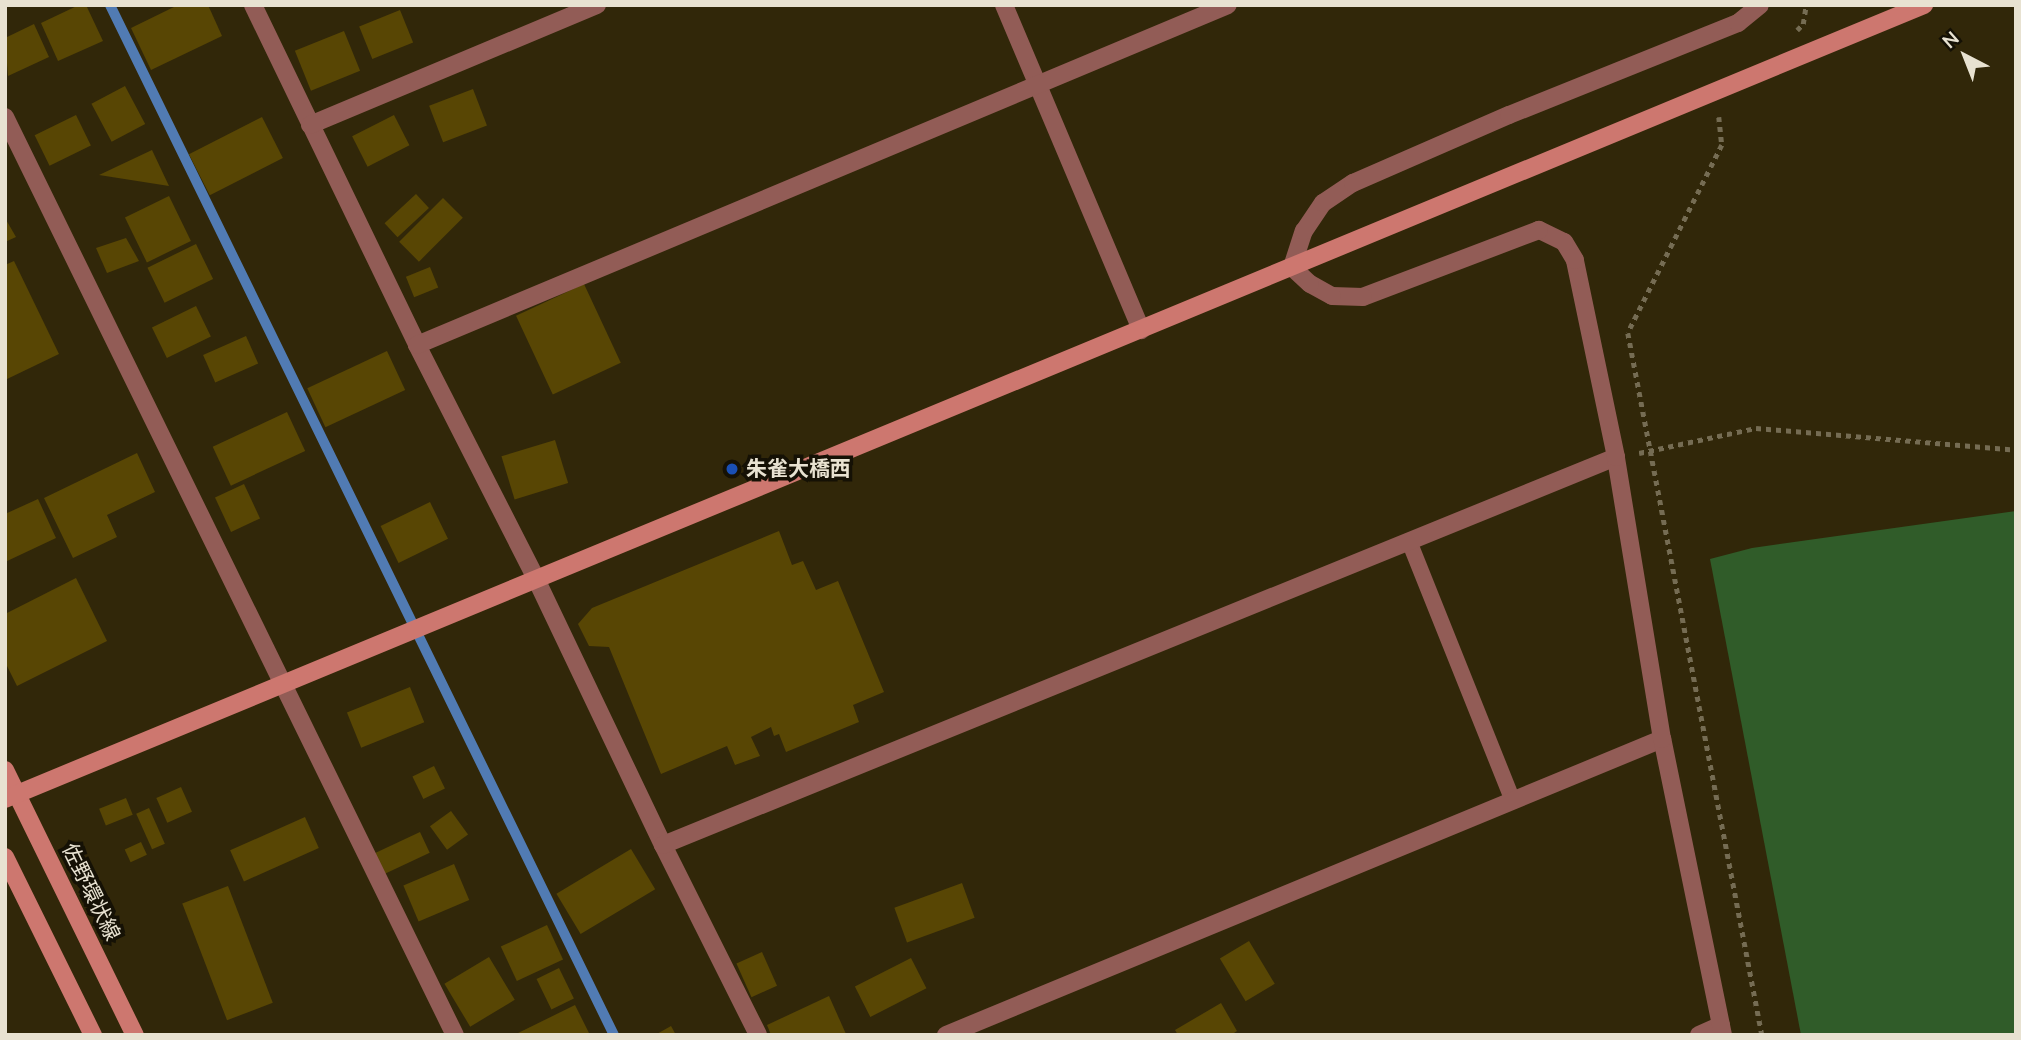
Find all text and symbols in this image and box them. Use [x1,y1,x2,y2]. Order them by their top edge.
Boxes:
north arrow [1930,21,2000,91]
text: N [1937,26,1965,55]
place label: 朱雀大橋西 [746,456,851,482]
marker: 朱雀大橋西 [724,461,740,477]
street label: 佐野環状線 [57,839,125,945]

